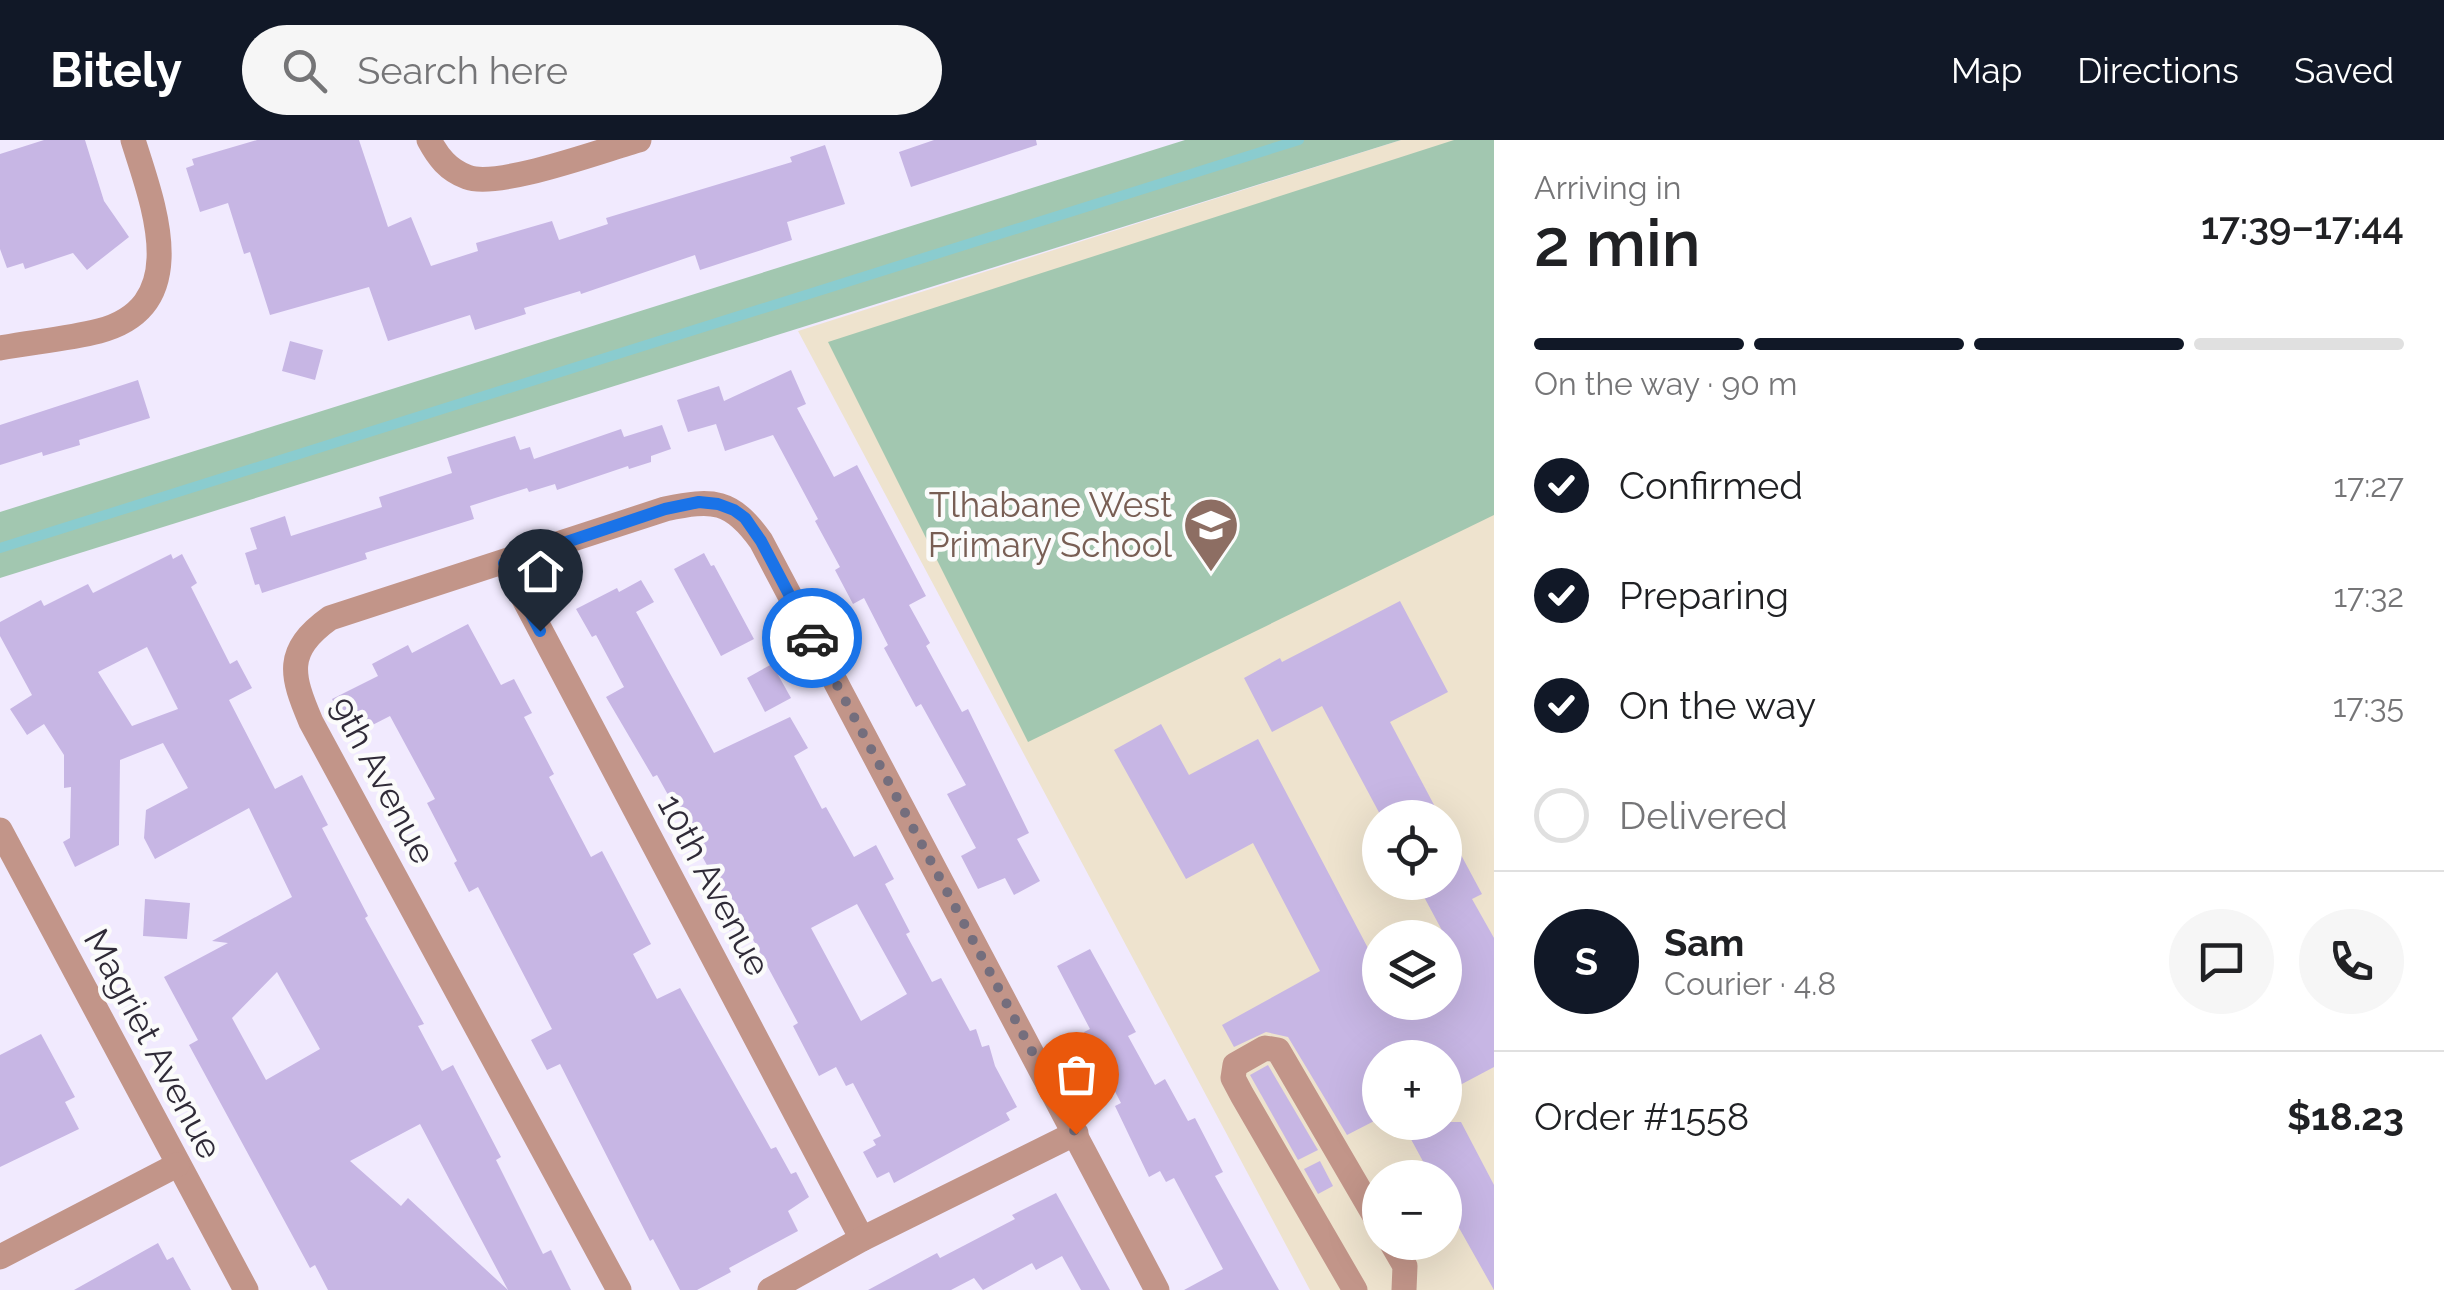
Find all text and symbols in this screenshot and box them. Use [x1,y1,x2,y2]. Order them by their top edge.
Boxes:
search box [242,25,942,115]
text: Bitely [50,42,182,98]
icon: search [277,43,332,98]
text: Search here [357,48,568,93]
text: Map [1951,50,2022,91]
text: Directions [2077,50,2239,91]
text: Saved [2294,50,2394,91]
text: Arriving in [1534,169,1681,206]
text: 17:39–17:44 [2201,203,2404,248]
text: 2 min [1534,205,1701,281]
text: On the way · 90 m [1534,365,1797,402]
icon: check [1534,458,1589,513]
text: Confirmed [1619,463,1803,508]
text: 17:27 [2334,467,2404,504]
place label: Tlhabane West Primary School [928,484,1172,565]
school or university icon: Tlhabane West Primary School [1181,495,1241,574]
pin [498,529,583,632]
icon: home [513,544,568,599]
icon: check [1534,568,1589,623]
text: Preparing [1619,573,1789,618]
text: 17:32 [2334,577,2404,614]
courier [762,588,862,688]
icon: car [785,611,840,666]
icon: check [1534,678,1589,733]
text: On the way [1619,683,1816,728]
text: 17:35 [2333,687,2404,724]
street label: 9th Avenue [322,689,445,870]
street label: 10th Avenue [650,787,779,982]
text: Delivered [1619,793,1788,838]
map controls [1362,800,1462,1260]
button: locate [1362,800,1462,900]
button: chat [2169,909,2274,1014]
button: phone [2299,909,2404,1014]
button: layers [1362,920,1462,1020]
text: Sam [1664,920,1744,965]
street label: Magriet Avenue [76,922,231,1165]
text: S [1575,939,1598,984]
text: Courier · 4.8 [1664,965,1836,1002]
pin [1034,1032,1119,1135]
button: + [1362,1040,1462,1140]
icon: bag [1049,1047,1104,1102]
text: Order #1558 [1534,1094,1749,1139]
text: $18.23 [2287,1094,2404,1139]
button: − [1362,1160,1462,1260]

